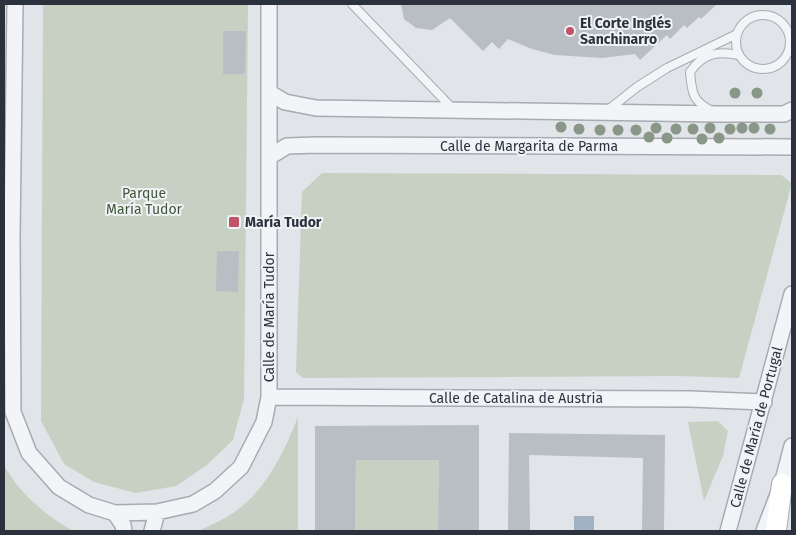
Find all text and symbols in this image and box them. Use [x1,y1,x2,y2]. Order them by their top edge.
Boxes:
place label: El Corte Inglés Sanchinarro [580,15,671,48]
marker: El Corte Inglés Sanchinarro [564,25,576,37]
street label: Calle de Margarita de Parma [440,138,618,155]
park label: Parque María Tudor [106,185,183,218]
place label: María Tudor [245,214,322,231]
marker: María Tudor [227,215,241,229]
street label: Calle de María Tudor [261,251,278,382]
street label: Calle de María de Portugal [727,345,786,510]
street label: Calle de Catalina de Austria [429,390,603,407]

